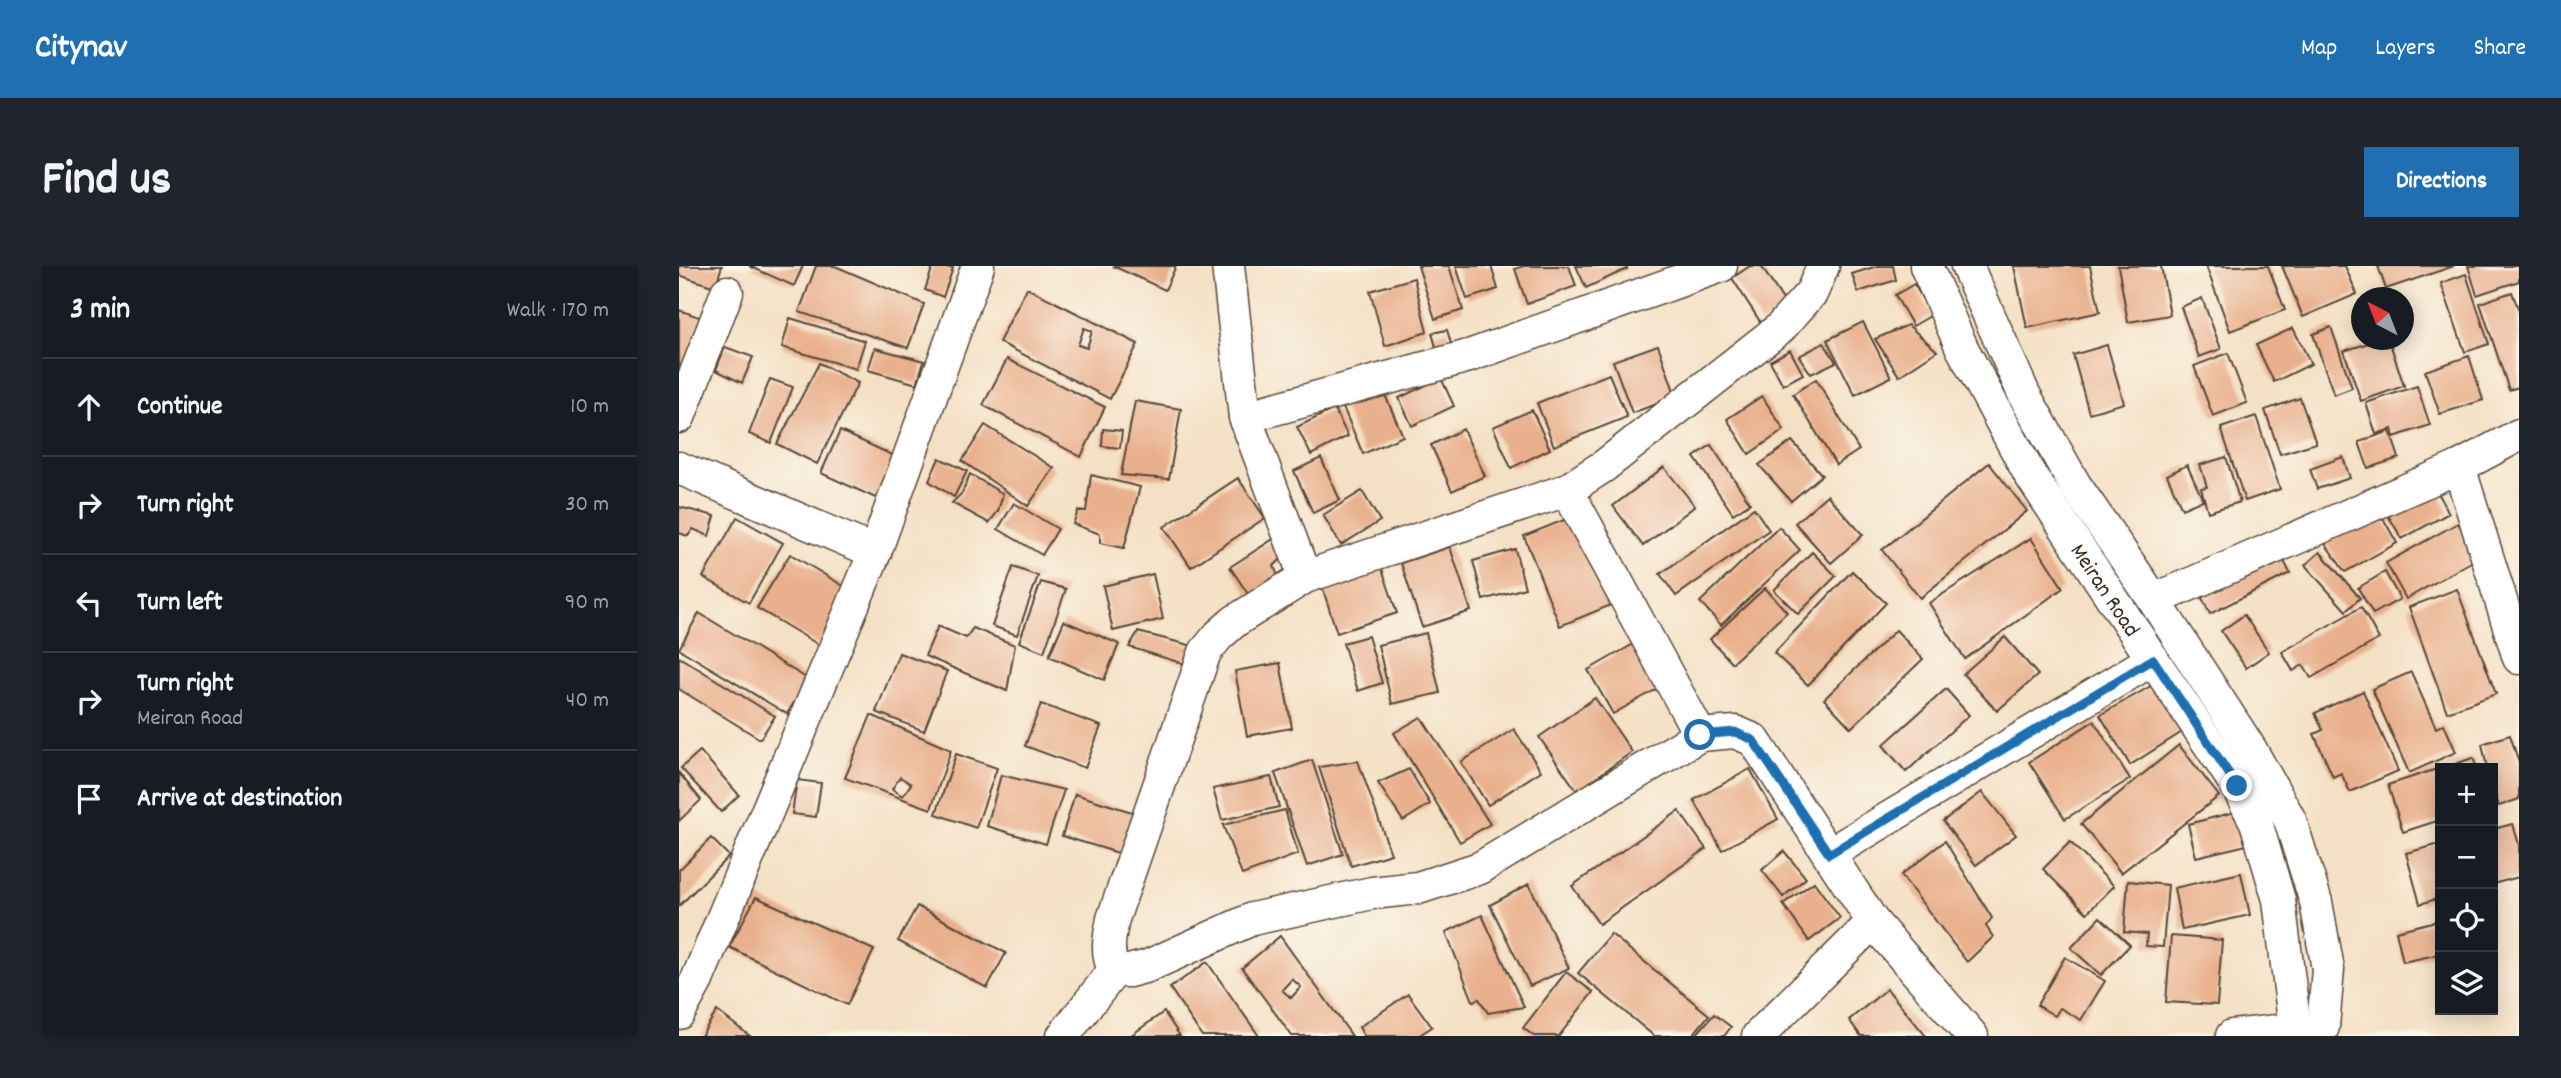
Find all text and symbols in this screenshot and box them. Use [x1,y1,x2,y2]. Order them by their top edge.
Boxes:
text: Citynav [35,26,127,73]
text: Map [2301,32,2337,66]
text: Layers [2375,32,2436,66]
text: Share [2474,32,2526,66]
text: Find us [42,147,171,217]
button: Directions [2364,147,2519,217]
north arrow [2351,287,2414,350]
text: 3 min [70,290,130,333]
text: Walk · 170 m [507,295,609,328]
icon: ahead [70,388,108,426]
text: Continue [137,389,222,426]
text: 10 m [570,391,609,424]
icon: right [70,486,108,524]
text: Turn right [137,487,234,524]
text: 30 m [565,489,609,522]
street label: Meiran Road [2060,538,2146,645]
icon: left [70,584,108,622]
text: Turn left [137,585,223,622]
text: 90 m [565,587,609,620]
text: Turn right [137,666,234,703]
icon: right [70,682,108,720]
text: 40 m [566,685,609,718]
text: Meiran Road [137,703,243,736]
route start [1684,719,1715,750]
map controls [2435,763,2498,1015]
button: + [2435,763,2498,826]
route end [2221,770,2252,801]
icon: arrive [70,780,108,818]
text: Arrive at destination [137,781,342,818]
button: − [2435,826,2498,889]
button: locate [2435,889,2498,952]
button: layers [2435,952,2498,1015]

